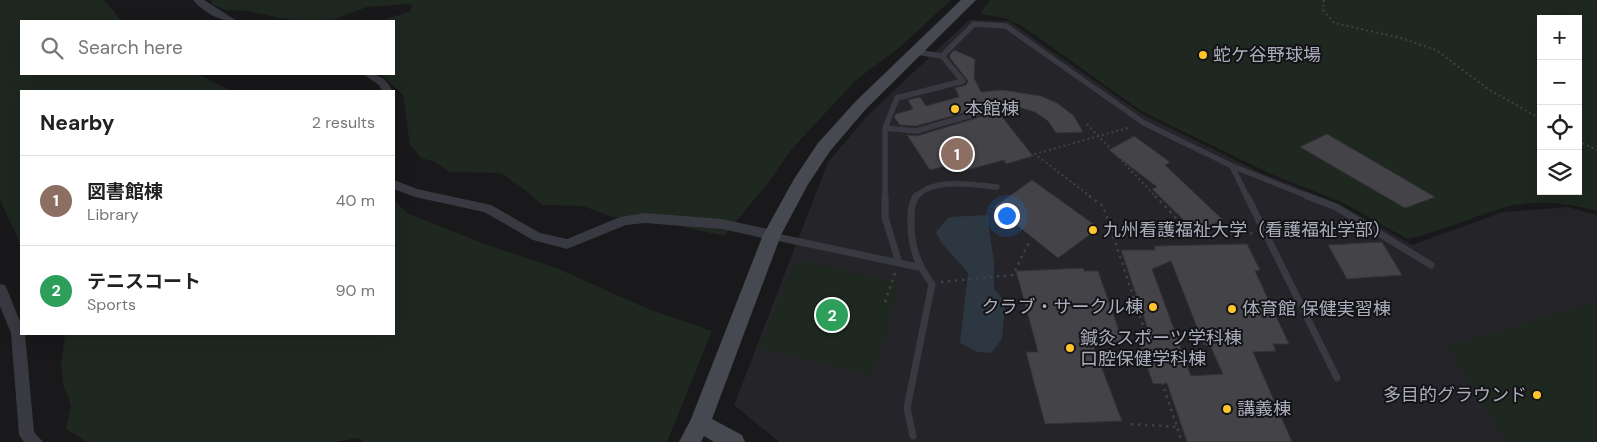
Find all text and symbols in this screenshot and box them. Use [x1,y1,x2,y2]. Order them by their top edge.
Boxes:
map controls [1537,15,1582,195]
button: + [1537,15,1582,60]
search box [20,20,395,75]
icon: search [38,34,66,62]
text: Search here [78,35,183,60]
place label: 蛇ケ谷野球場 [1213,43,1321,67]
marker: 蛇ケ谷野球場 [1197,49,1209,61]
button: − [1537,60,1582,105]
place label: 本館棟 [965,97,1019,121]
marker: 本館棟 [949,103,961,115]
button: locate [1537,105,1582,150]
text: Nearby [40,109,114,137]
text: 2 results [312,112,375,133]
pin: 1 [941,135,973,173]
button: layers [1537,150,1582,195]
text: 図書館棟 [87,179,163,204]
text: 1 [53,190,59,211]
text: 40 m [336,190,375,211]
your location [994,203,1020,229]
text: Library [87,204,139,225]
place label: 九州看護福祉大学（看護福祉学部） [1103,218,1391,242]
marker: 九州看護福祉大学（看護福祉学部） [1087,224,1099,236]
text: テニスコート [87,269,201,294]
text: 2 [51,280,61,301]
text: 90 m [335,280,375,301]
text: Sports [87,294,136,315]
place label: クラブ・サークル棟 [982,295,1143,319]
pin: 2 [816,296,848,334]
place label: 体育館 保健実習棟 [1242,297,1391,321]
marker: クラブ・サークル棟 [1147,301,1159,313]
marker: 体育館 保健実習棟 [1226,303,1238,315]
place label: 鍼灸スポーツ学科棟 口腔保健学科棟 [1080,326,1242,371]
marker: 鍼灸スポーツ学科棟 口腔保健学科棟 [1064,342,1076,354]
place label: 多目的グラウンド [1383,383,1527,407]
marker: 多目的グラウンド [1531,389,1543,401]
place label: 講義棟 [1237,397,1291,421]
marker: 講義棟 [1221,403,1233,415]

